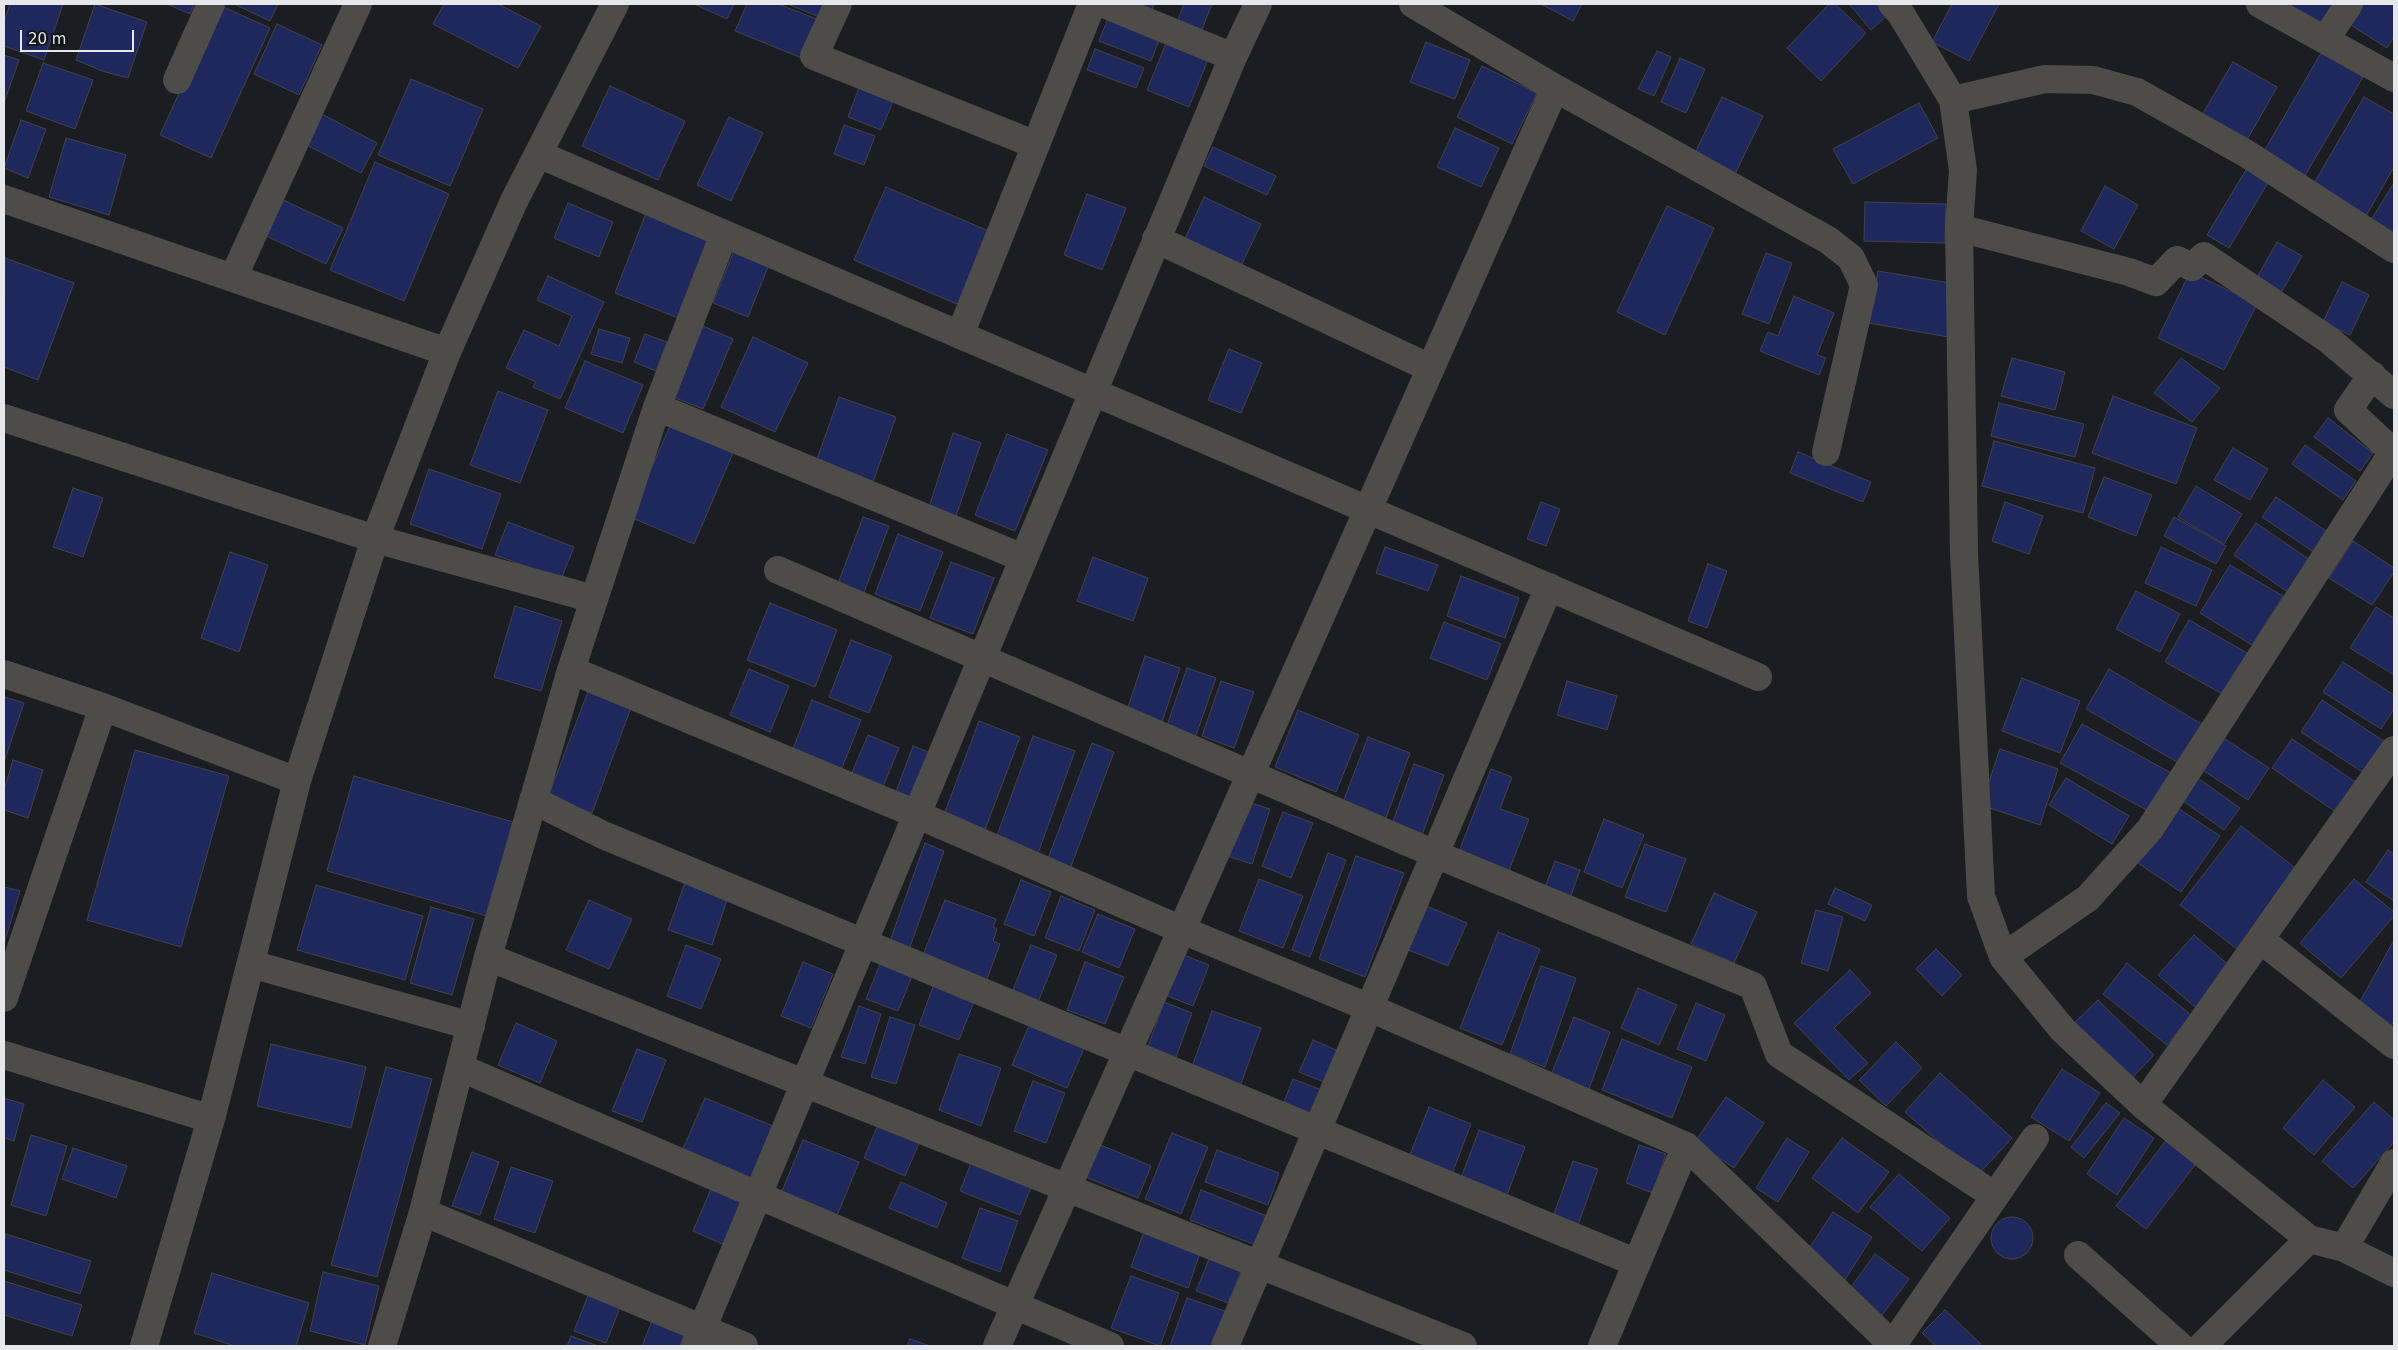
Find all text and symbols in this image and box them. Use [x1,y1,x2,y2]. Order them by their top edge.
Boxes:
scale bar [22,20,136,52]
text: 20 m [28,30,66,48]

